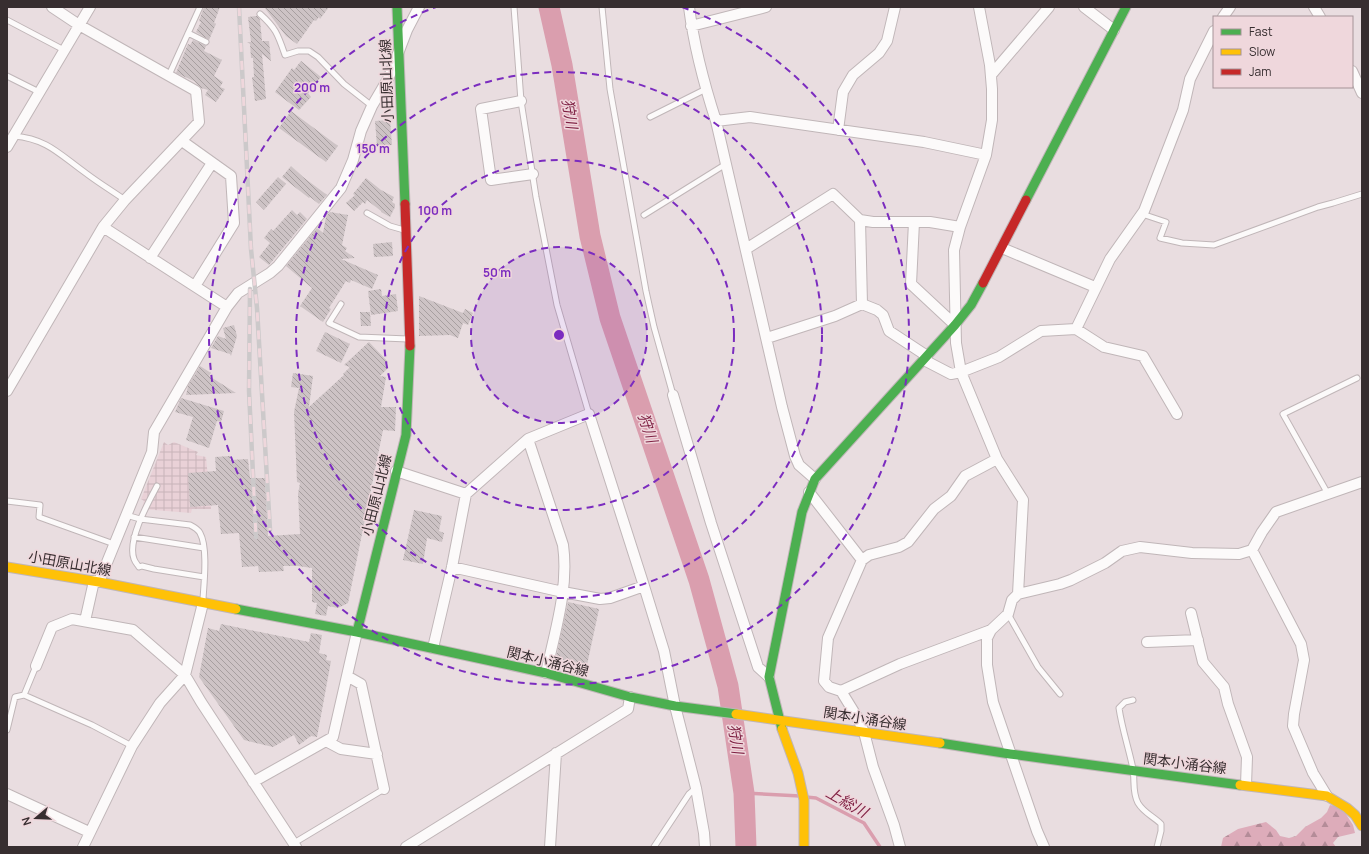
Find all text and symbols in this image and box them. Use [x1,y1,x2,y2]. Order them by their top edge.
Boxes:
legend [1213,16,1353,88]
text: Fast [1249,23,1273,40]
street label: 小田原山北線 [375,39,397,123]
text: Slow [1249,43,1275,60]
text: Jam [1249,63,1271,80]
text: 200 m [294,79,330,96]
water label: 狩川 [557,98,583,132]
text: 150 m [356,140,390,157]
text: 100 m [418,202,452,219]
text: 50 m [483,264,511,281]
centre of rings [552,328,566,342]
water label: 狩川 [633,410,663,447]
street label: 小田原山北線 [357,452,395,538]
street label: 小田原山北線 [27,546,113,580]
street label: 関本小涌谷線 [505,642,591,680]
street label: 関本小涌谷線 [822,702,908,734]
water label: 狩川 [723,723,749,757]
street label: 関本小涌谷線 [1142,748,1228,778]
water label: 上総川 [822,782,873,823]
north arrow [16,798,56,838]
text: N [18,815,34,828]

